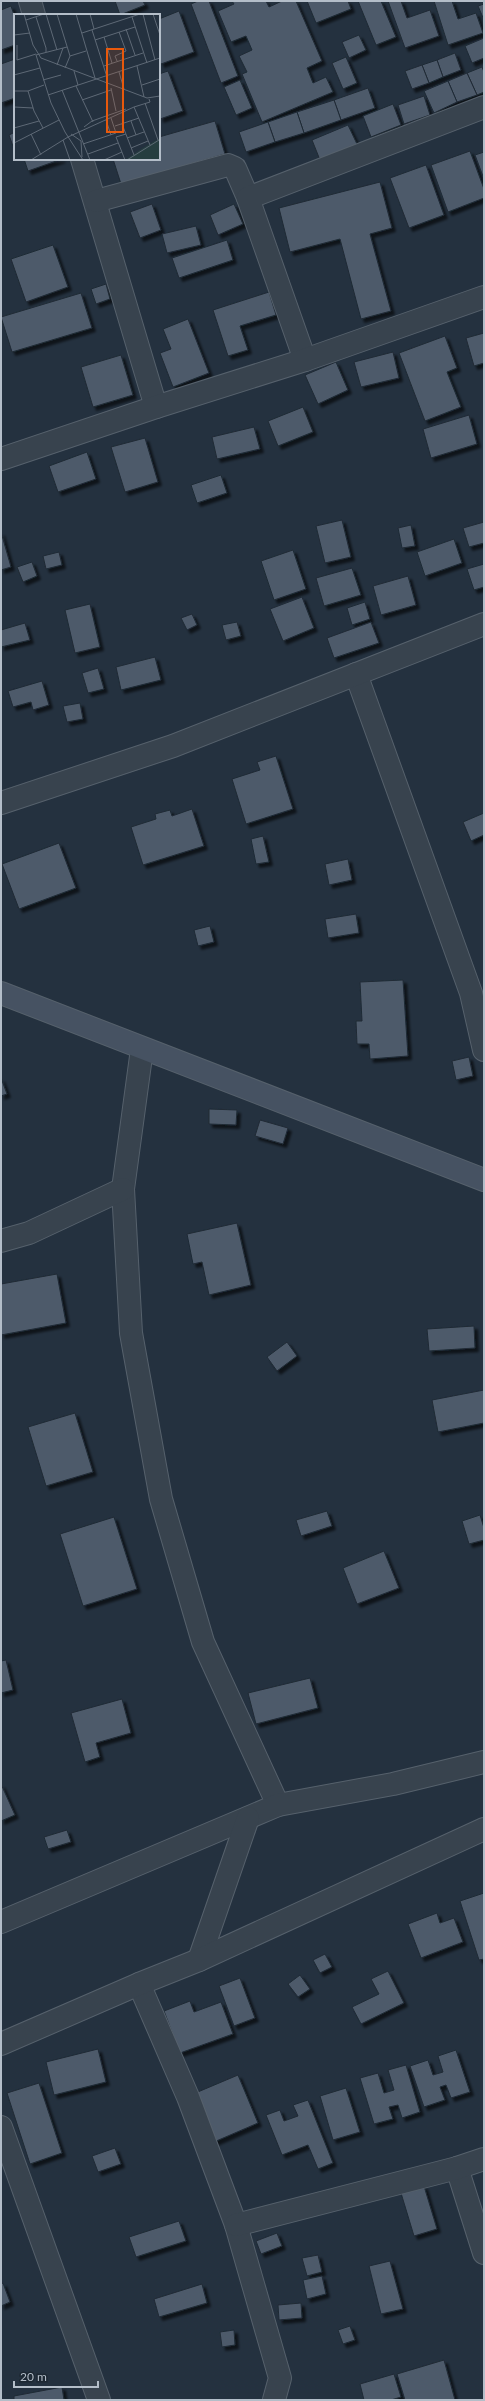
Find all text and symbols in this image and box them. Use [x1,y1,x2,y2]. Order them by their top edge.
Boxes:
inset map [14,14,160,160]
scale bar [14,2363,98,2389]
text: 20 m [20,2369,47,2384]

